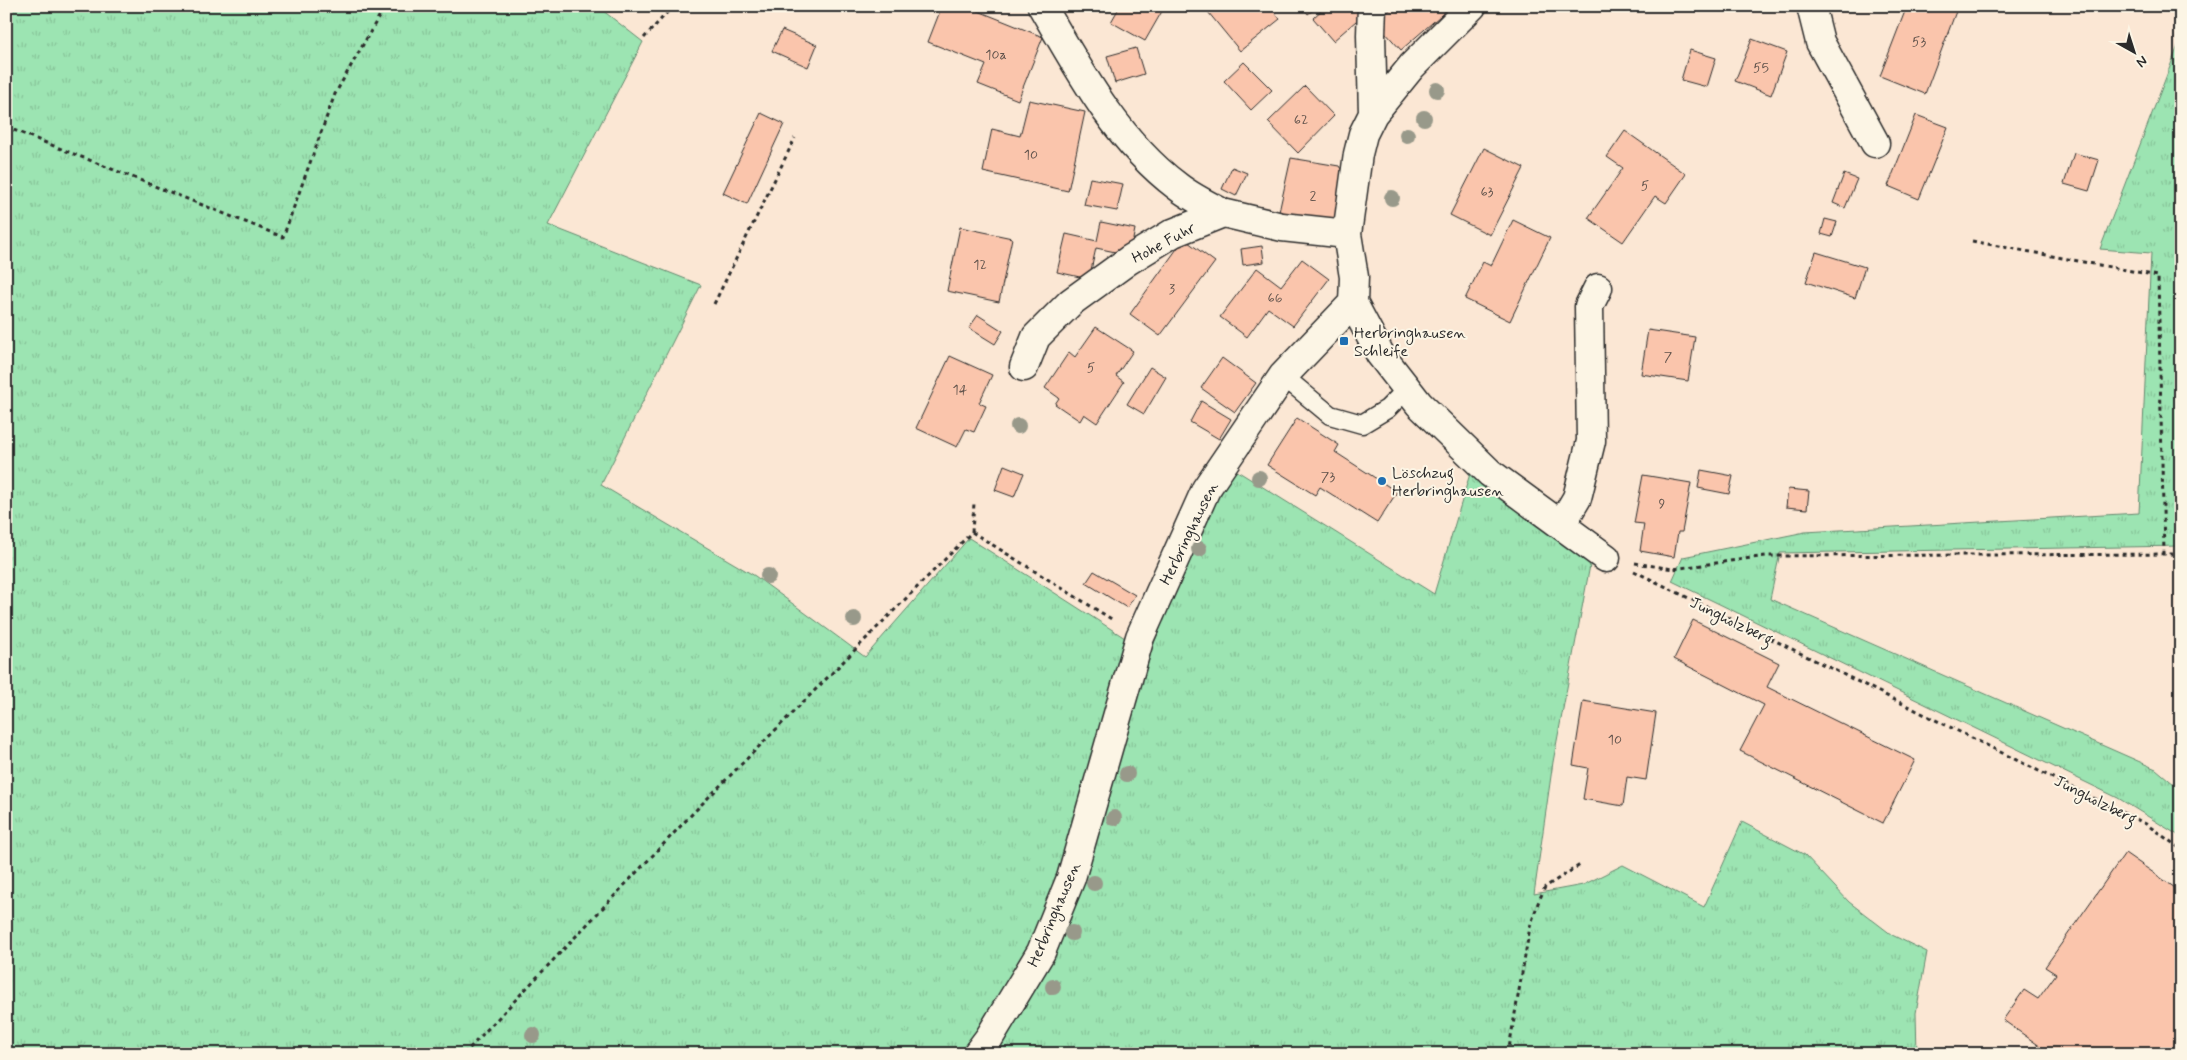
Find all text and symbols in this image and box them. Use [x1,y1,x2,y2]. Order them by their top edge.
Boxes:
north arrow [2110,28,2160,78]
house number: 53 [1912,33,1926,51]
house number: 10a [985,46,1007,64]
text: N [2132,51,2151,71]
house number: 55 [1753,59,1769,77]
house number: 62 [1294,111,1308,129]
house number: 10 [1024,146,1038,164]
house number: 5 [1641,177,1649,195]
house number: 63 [1480,183,1494,201]
house number: 2 [1310,187,1317,205]
street label: Hohe Fuhr [1128,218,1200,269]
house number: 12 [973,256,987,274]
house number: 3 [1169,280,1175,298]
house number: 66 [1268,289,1283,307]
place label: Herbringhausen Schleife [1354,323,1466,362]
marker: Herbringhausen Schleife [1338,335,1350,347]
house number: 7 [1664,348,1673,366]
house number: 5 [1087,359,1095,377]
house number: 14 [953,381,968,399]
place label: Löschzug Herbringhausen [1392,463,1504,503]
house number: 73 [1321,468,1335,486]
marker: Löschzug Herbringhausen [1376,475,1388,487]
street label: Herbringhausen [1155,478,1224,589]
house number: 9 [1659,495,1666,513]
street label: Jungholzberg [1686,592,1776,651]
house number: 10 [1608,731,1622,749]
street label: Jungholzberg [2050,771,2140,831]
street label: Herbringhausen [1023,859,1087,971]

